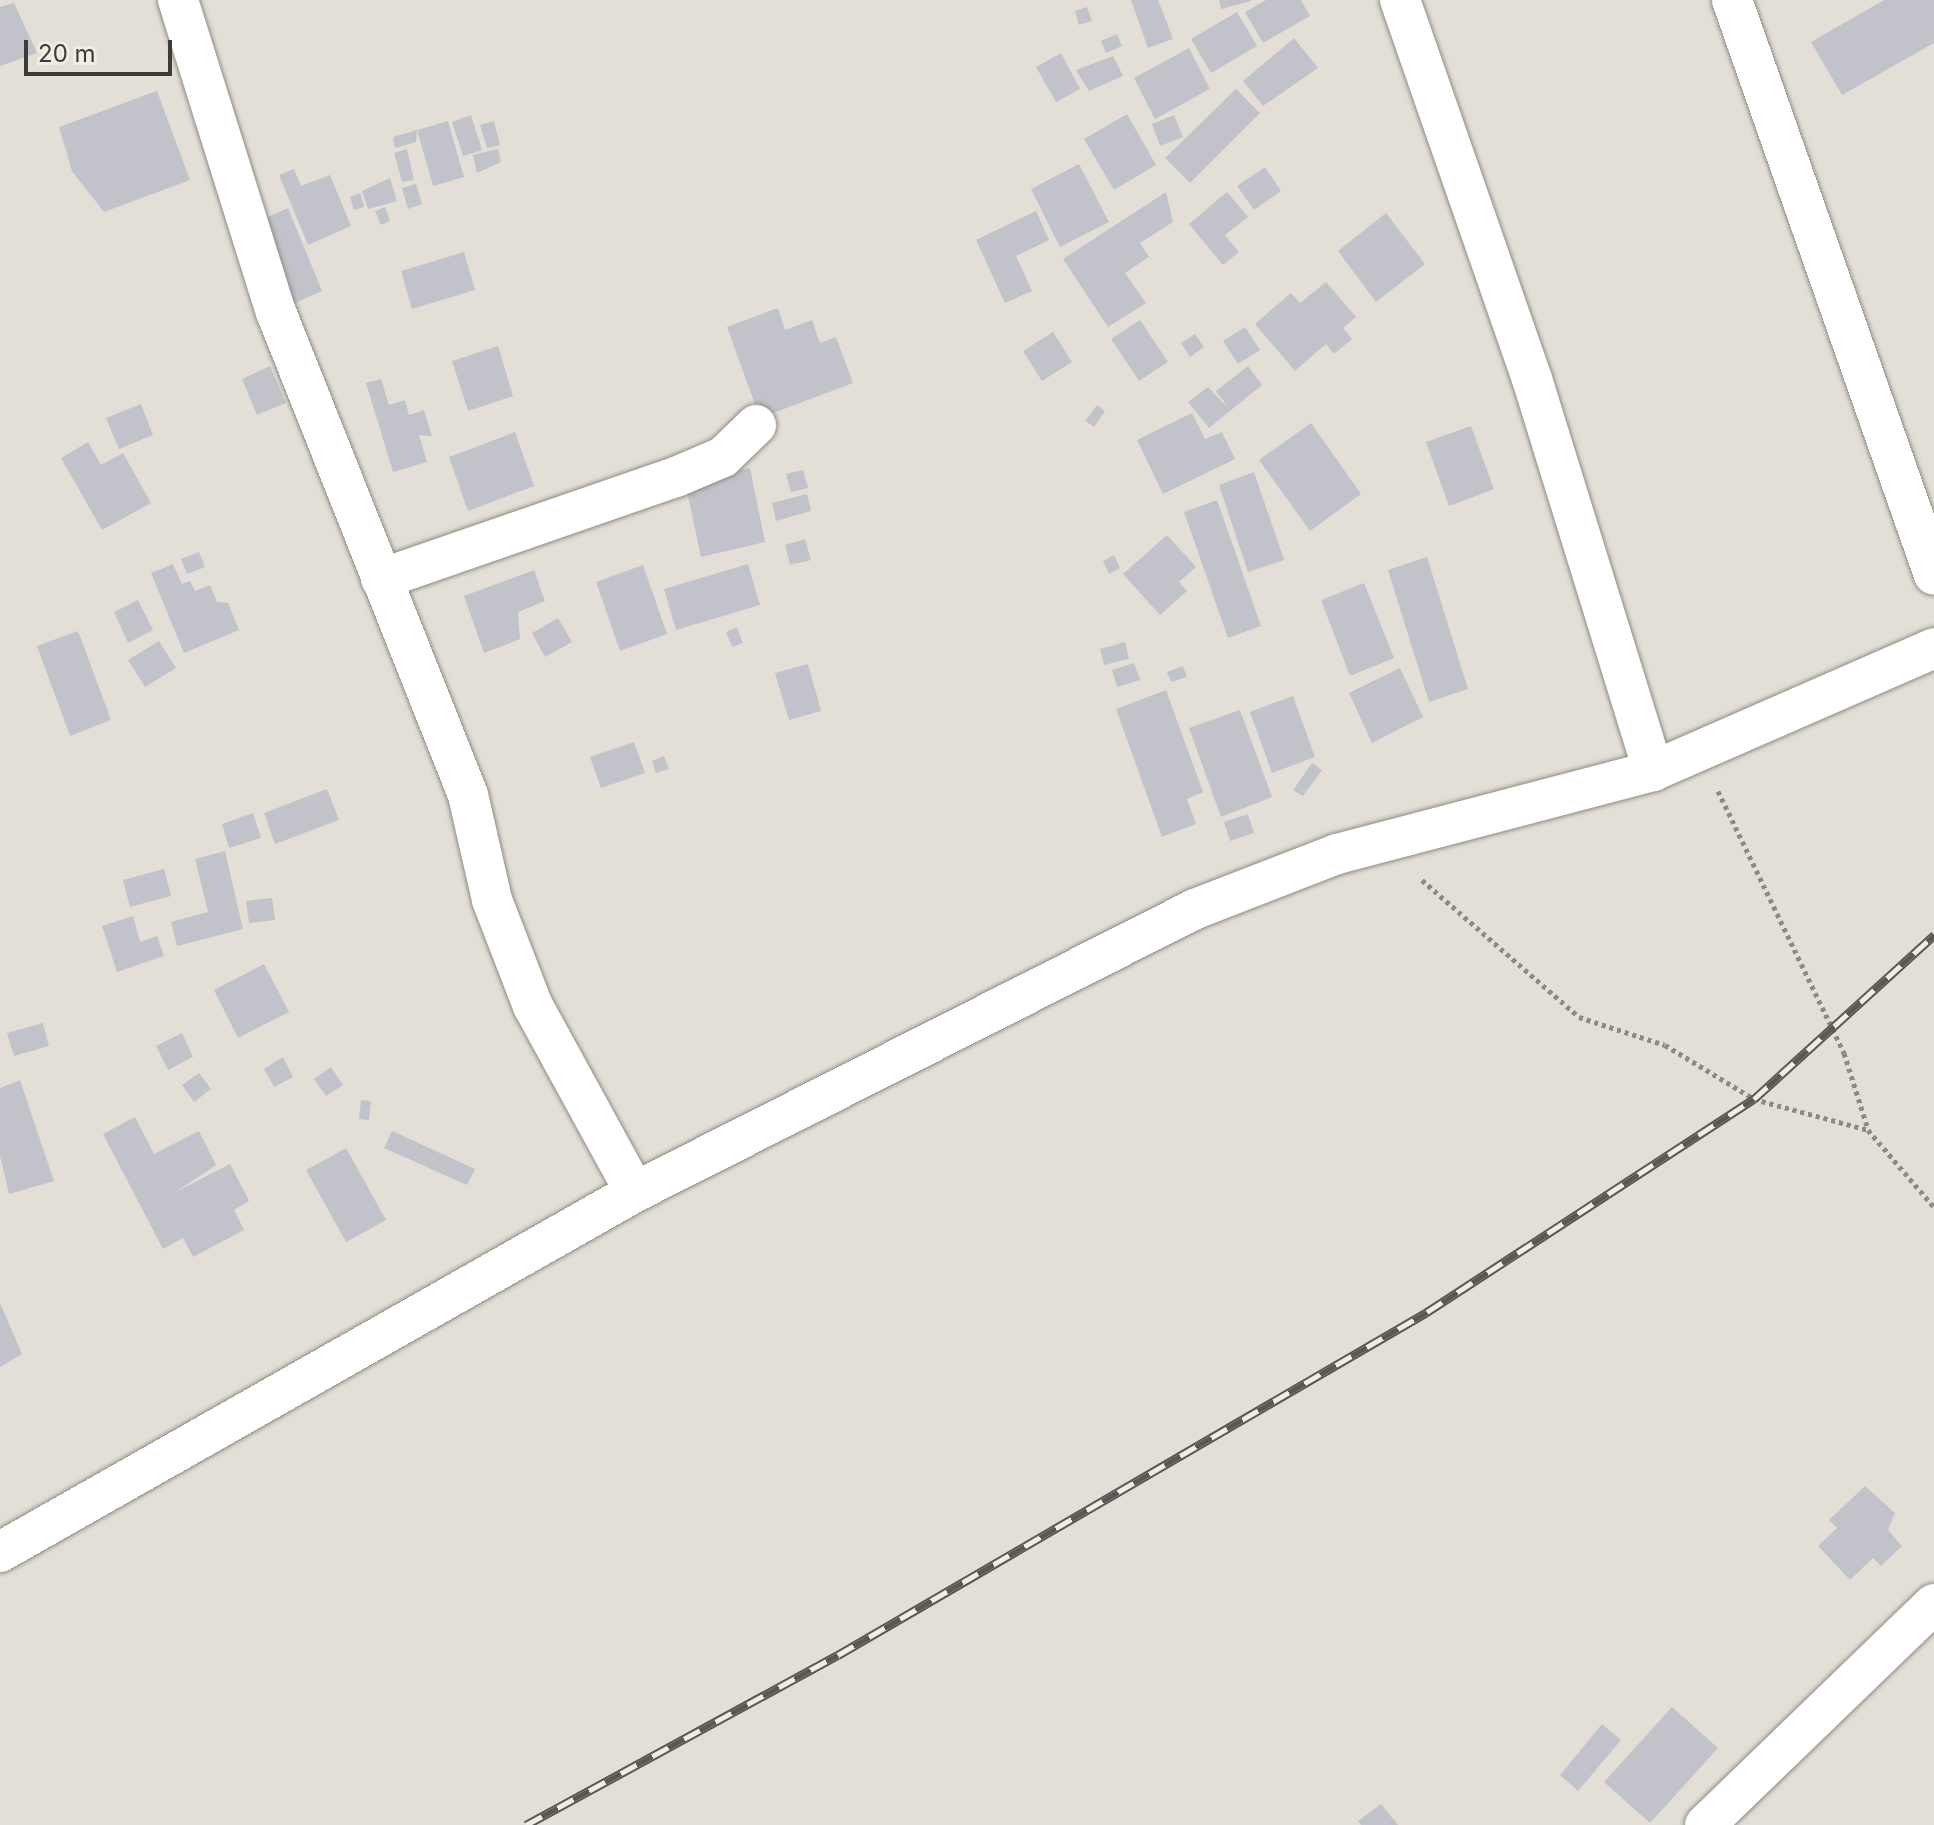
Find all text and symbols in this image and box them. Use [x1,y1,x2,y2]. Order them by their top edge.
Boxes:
scale bar [28,24,176,74]
text: 20 m [38,39,96,68]

